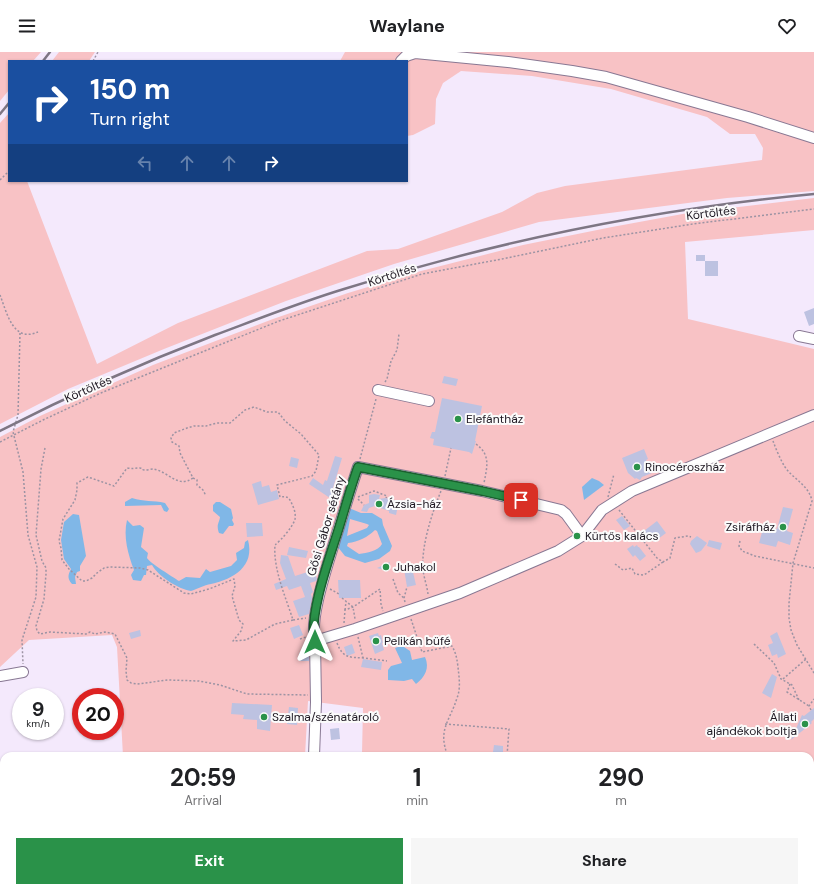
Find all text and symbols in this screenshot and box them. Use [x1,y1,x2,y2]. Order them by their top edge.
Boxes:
text: Waylane [369,14,445,38]
icon: menu [16,15,38,37]
icon: heart [776,15,798,37]
text: 150 m [90,71,170,108]
icon: right [24,76,76,128]
text: Turn right [90,107,170,131]
icon: left [134,152,156,174]
icon: ahead [176,152,198,174]
icon: ahead [218,152,240,174]
icon: right [260,152,282,174]
street label: Körtöltés [685,202,737,224]
street label: Körtöltés [366,260,418,290]
street label: Körtöltés [62,372,114,406]
place label: Elefántház [466,411,523,427]
marker: Elefántház [453,414,463,424]
place label: Rinocéroszház [645,459,724,475]
marker: Rinocéroszház [632,462,642,472]
street label: Gősi Gábor sétány [303,474,349,578]
pin [504,483,538,517]
icon: arrive [510,489,532,511]
place label: Ázsia-ház [387,496,441,512]
marker: Ázsia-ház [374,499,384,509]
place label: Zsiráfház [726,519,775,535]
marker: Zsiráfház [778,522,788,532]
place label: Kürtős kalács [585,528,659,544]
marker: Kürtős kalács [572,531,582,541]
place label: Juhakol [394,559,436,575]
marker: Juhakol [381,562,391,572]
position arrow [294,621,336,663]
place label: Pelikán büfé [384,633,451,649]
marker: Pelikán büfé [371,636,381,646]
speed limit sign: 20 [72,688,124,740]
text: 9 [32,696,44,722]
place label: Szalma/szénatároló [272,709,379,725]
place label: Állati ajándékok boltja [706,709,797,739]
marker: Szalma/szénatároló [259,712,269,722]
text: km/h [26,717,50,730]
marker: Állati ajándékok boltja [800,719,810,729]
text: 20:59 [170,762,236,793]
text: 1 [413,762,422,793]
text: 290 [598,762,644,793]
text: Arrival [184,792,222,809]
text: min [406,792,428,809]
text: m [615,792,627,809]
button: Exit [16,838,403,884]
button: Share [411,838,798,884]

